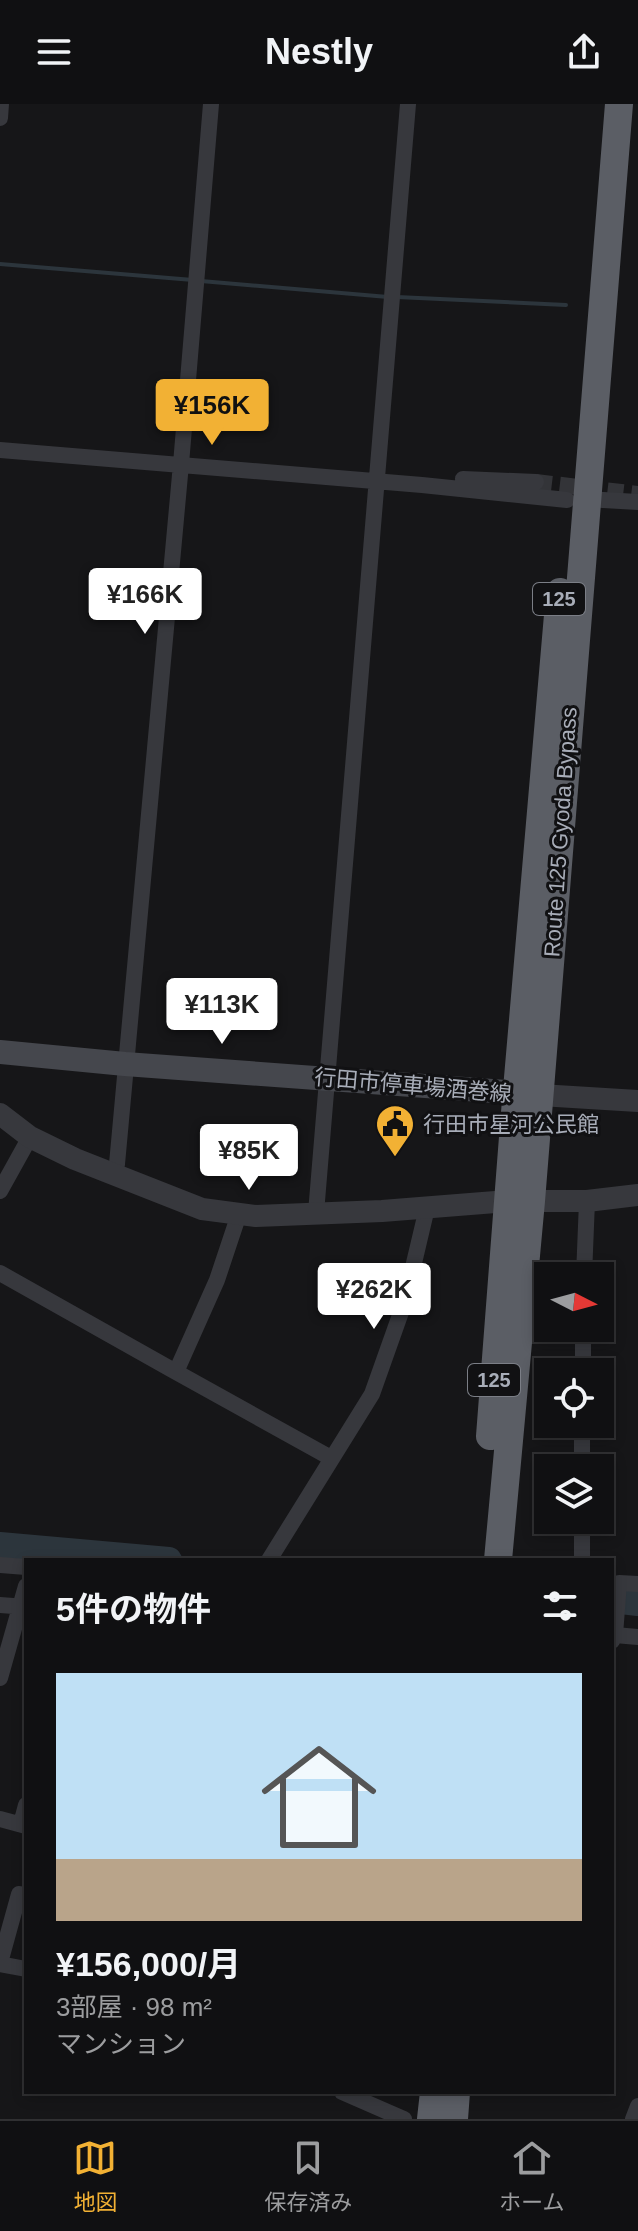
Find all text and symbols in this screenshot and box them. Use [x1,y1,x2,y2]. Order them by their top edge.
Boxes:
icon: menu [32,30,76,74]
icon: share [562,30,606,74]
text: Nestly [265,31,373,72]
pin: ¥156K [156,379,268,447]
text: ¥156K [174,390,250,420]
pin: ¥166K [89,568,201,636]
text: ¥166K [107,579,183,609]
road number: 125 [533,583,585,615]
street label: Route 125 Gyoda Bypass [539,706,582,958]
pin: ¥113K [166,978,278,1046]
text: ¥113K [184,989,260,1019]
street label: 行田市停車場酒巻線 [313,1064,513,1107]
public building icon: 行田市星河公民館 [374,1103,416,1158]
place label: 行田市星河公民館 [423,1112,599,1137]
pin: ¥85K [202,1124,296,1192]
text: ¥85K [218,1135,280,1165]
north arrow [534,1262,614,1342]
map controls [534,1262,614,1534]
pin: ¥262K [318,1263,430,1331]
text: ¥262K [336,1274,412,1304]
button: locate [534,1358,614,1438]
road number: 125 [468,1364,520,1396]
button: layers [534,1454,614,1534]
icon: filters [538,1584,582,1628]
text: 5件の物件 [56,1590,211,1628]
icon: home [247,1725,391,1869]
text: ¥156,000/月 [56,1945,241,1983]
text: 3部屋 · 98 m² [56,1992,212,2022]
text: マンション [56,2029,186,2059]
tab: 地図 [73,2136,117,2216]
tab: 保存済み [264,2136,352,2216]
tab: ホーム [499,2136,565,2216]

